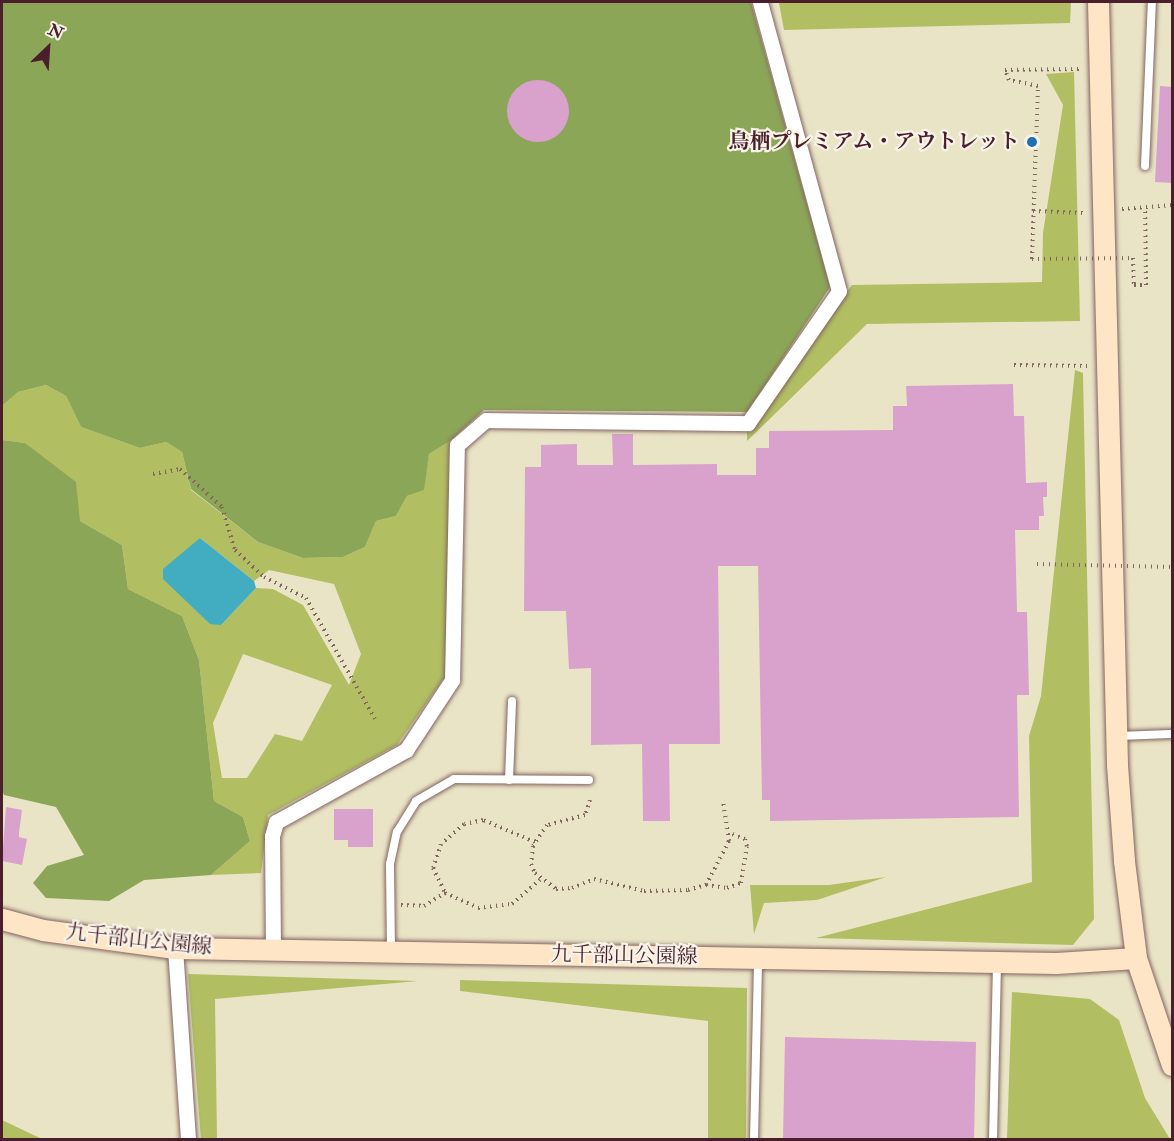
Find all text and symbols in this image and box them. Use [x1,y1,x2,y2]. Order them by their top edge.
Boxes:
north arrow [18,18,78,78]
text: N [45,20,66,44]
place label: 鳥栖プレミアム・アウトレット [726,129,1020,155]
marker: 鳥栖プレミアム・アウトレット [1025,135,1039,149]
street label: 九千部山公園線 [65,920,213,960]
street label: 九千部山公園線 [550,942,698,970]

